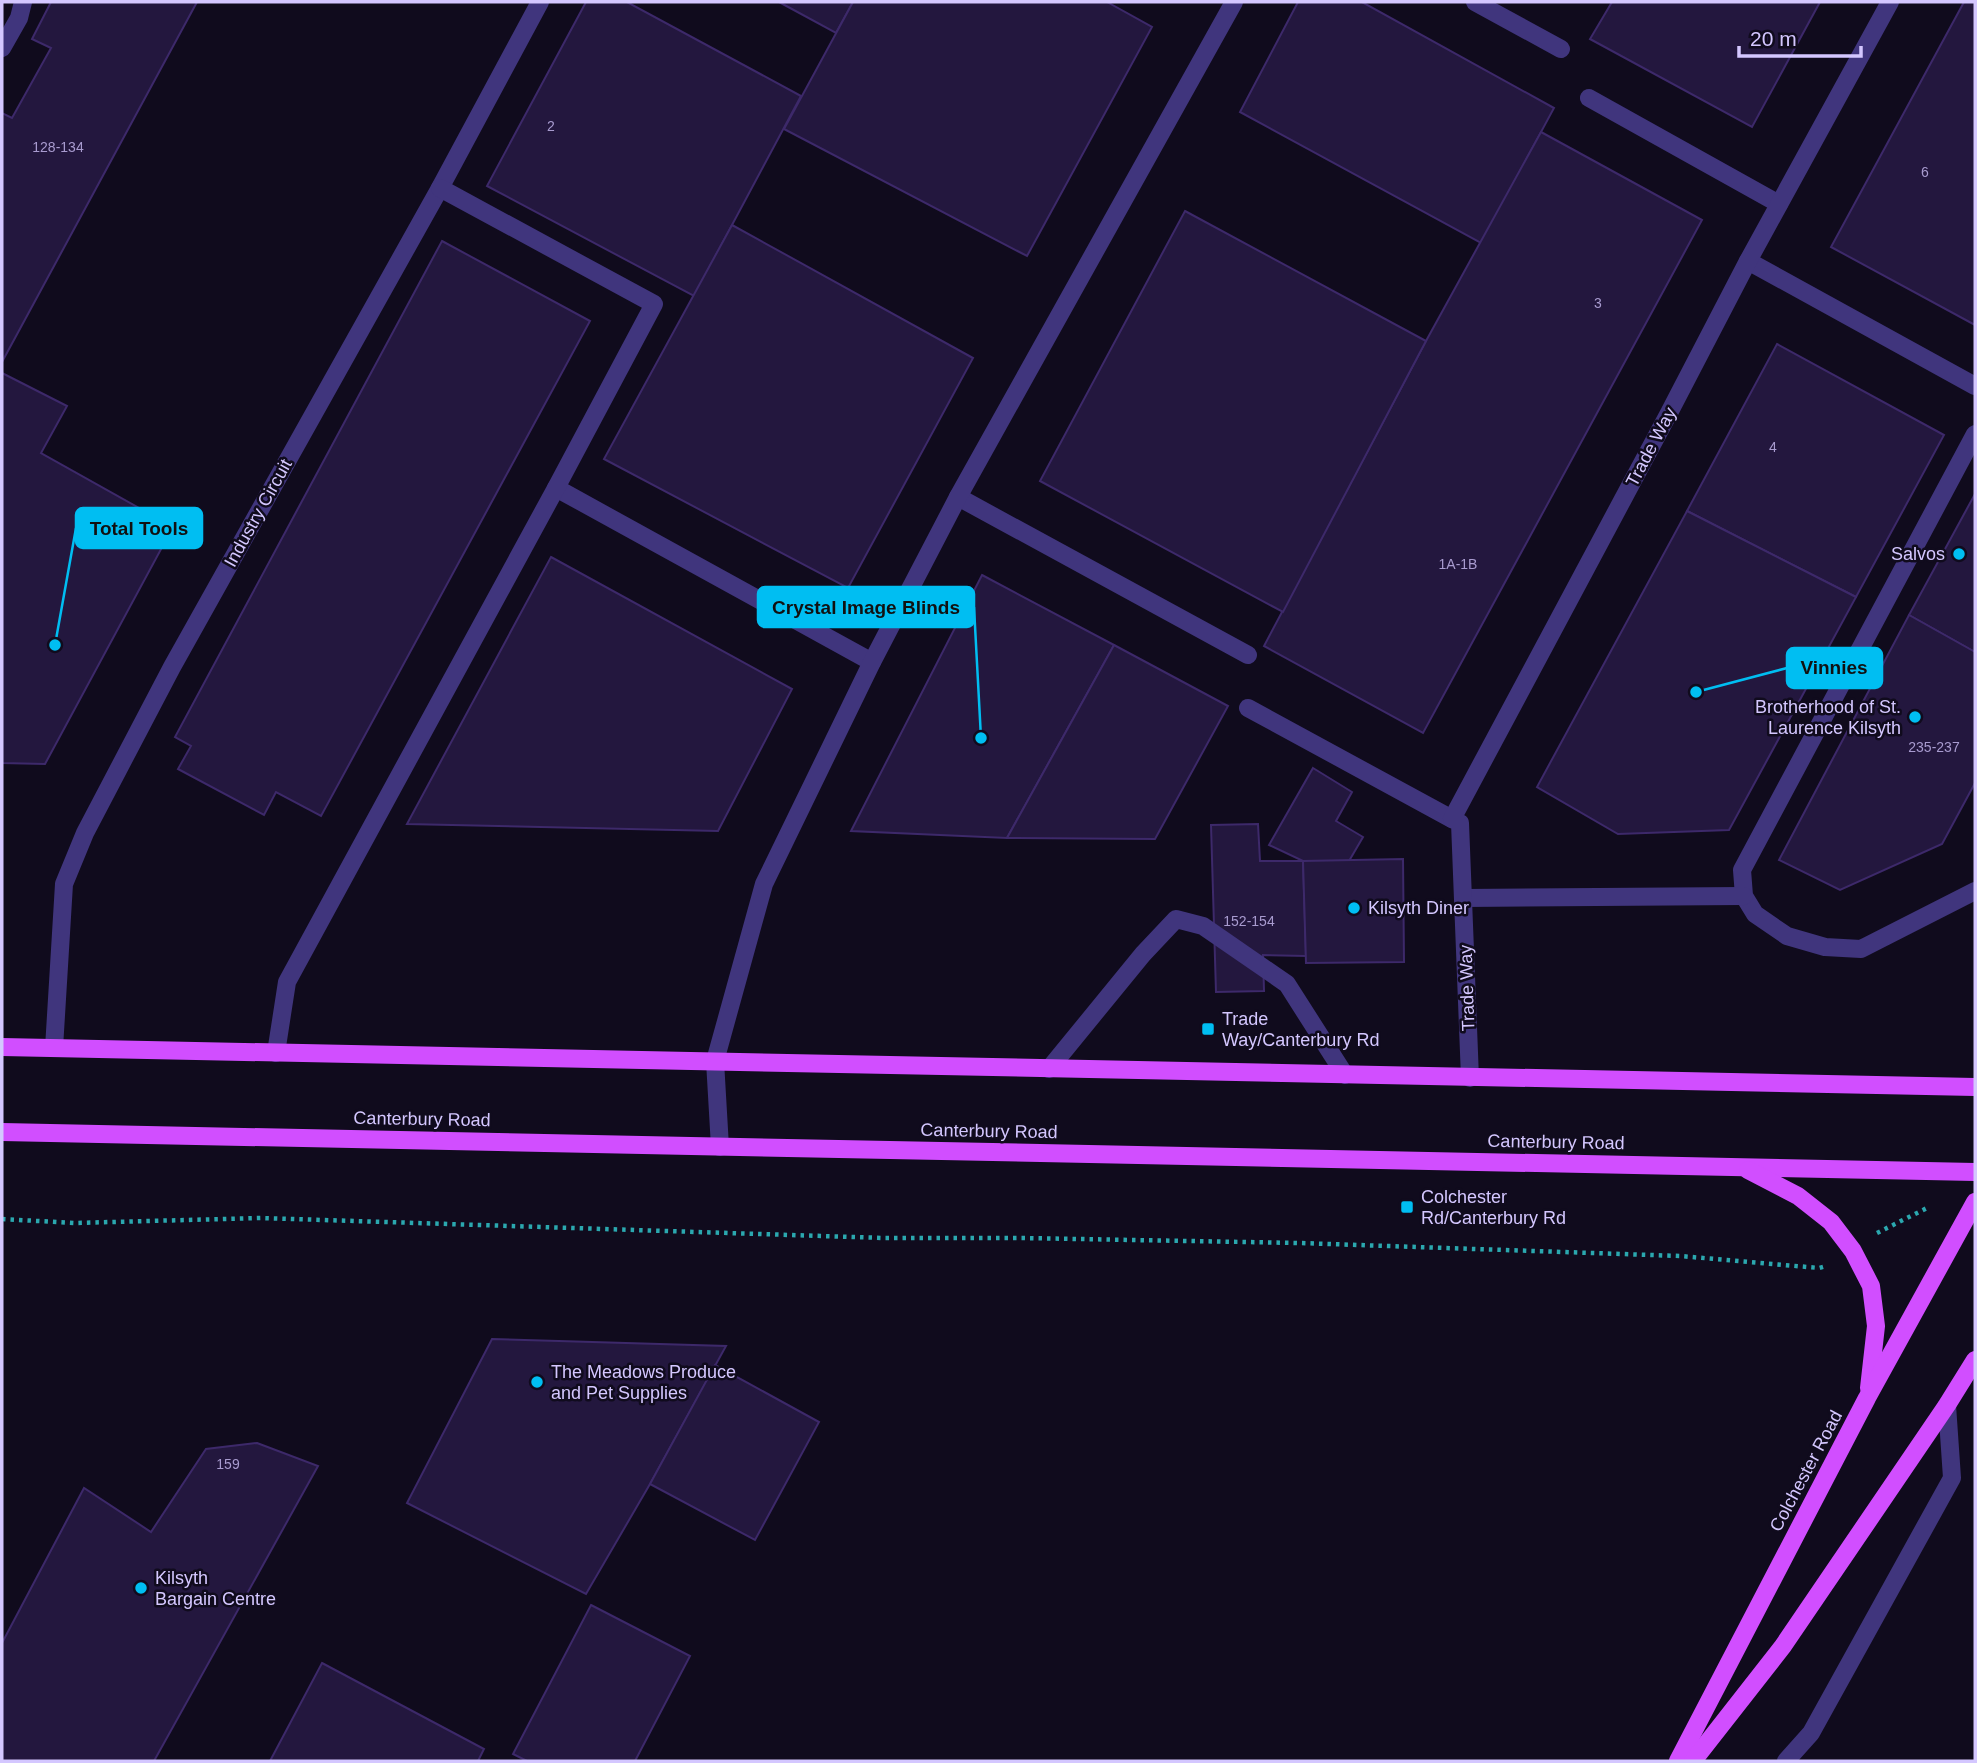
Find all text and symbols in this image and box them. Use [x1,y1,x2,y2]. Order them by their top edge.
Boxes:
scale bar [1739,14,1862,58]
text: 20 m [1750,27,1797,50]
house number: 2 [547,118,555,134]
house number: 128-134 [32,139,84,155]
house number: 6 [1921,164,1929,180]
house number: 3 [1594,295,1602,311]
street label: Trade Way [1622,404,1680,490]
house number: 4 [1769,439,1777,455]
street label: Industry Circuit [220,456,296,570]
callout: Total Tools [76,508,202,548]
text: Total Tools [90,518,188,539]
place label: Salvos [1891,544,1945,564]
marker: Salvos [1951,546,1967,562]
house number: 1A-1B [1439,556,1477,572]
callout: Crystal Image Blinds [758,587,974,627]
text: Crystal Image Blinds [772,597,960,618]
callout: Vinnies [1787,648,1882,688]
text: Vinnies [1800,657,1868,678]
place label: Brotherhood of St. Laurence Kilsyth [1755,697,1901,738]
marker: Brotherhood of St. Laurence Kilsyth [1907,709,1923,725]
house number: 235-237 [1908,739,1960,755]
place label: Kilsyth Diner [1368,898,1469,918]
marker: Kilsyth Diner [1346,900,1362,916]
house number: 152-154 [1223,913,1275,929]
street label: Trade Way [1455,944,1479,1032]
place label: Trade Way/Canterbury Rd [1222,1009,1379,1050]
marker: Trade Way/Canterbury Rd [1200,1021,1216,1037]
street label: Canterbury Road [353,1108,491,1130]
street label: Canterbury Road [920,1120,1058,1142]
street label: Canterbury Road [1487,1131,1625,1153]
place label: Colchester Rd/Canterbury Rd [1421,1187,1566,1228]
marker: Colchester Rd/Canterbury Rd [1399,1199,1415,1215]
place label: The Meadows Produce and Pet Supplies [551,1362,736,1403]
marker: The Meadows Produce and Pet Supplies [529,1374,545,1390]
street label: Colchester Road [1766,1407,1846,1535]
house number: 159 [216,1456,240,1472]
place label: Kilsyth Bargain Centre [155,1568,276,1609]
marker: Kilsyth Bargain Centre [133,1580,149,1596]

